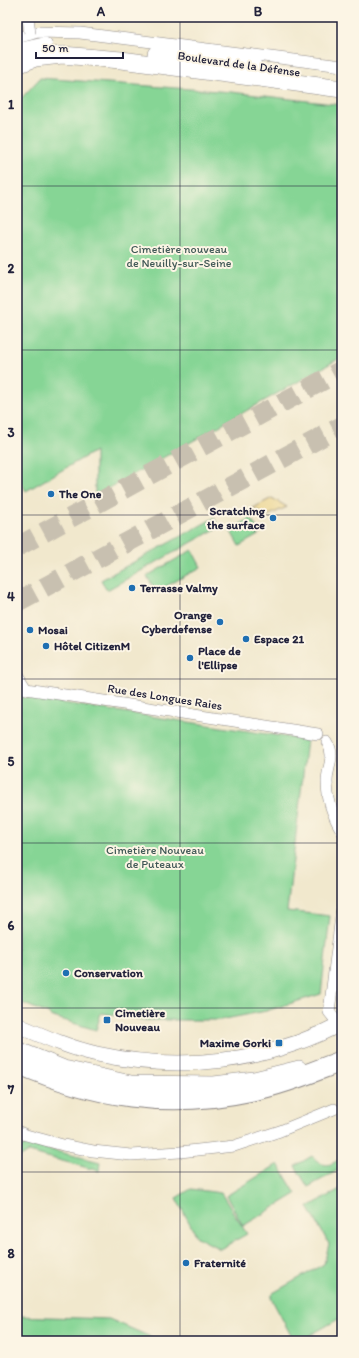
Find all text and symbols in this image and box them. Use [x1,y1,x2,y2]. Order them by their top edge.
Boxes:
text: A [96,4,106,19]
text: B [254,4,263,19]
scale bar [36,34,123,60]
text: 50 m [42,41,68,55]
street label: Boulevard de la Défense [177,48,302,80]
text: 1 [8,97,14,112]
park label: Cimetière nouveau de Neuilly-sur-Seine [126,242,232,270]
text: 2 [8,261,15,276]
text: 3 [7,425,15,440]
place label: The One [58,487,102,501]
marker: The One [46,489,56,499]
place label: Scratching the surface [207,504,266,532]
marker: Scratching the surface [268,513,278,523]
place label: Terrasse Valmy [139,581,218,596]
marker: Terrasse Valmy [127,583,137,593]
text: 4 [7,589,15,604]
place label: Orange Cyberdefense [142,608,212,637]
marker: Orange Cyberdefense [215,617,225,627]
place label: Mosai [38,623,68,637]
marker: Mosai [25,625,35,635]
place label: Espace 21 [254,632,304,647]
marker: Espace 21 [241,634,251,644]
place label: Hôtel CitizenM [54,639,130,653]
marker: Hôtel CitizenM [41,641,51,651]
place label: Place de l'Ellipse [198,644,241,673]
marker: Place de l'Ellipse [185,653,195,663]
street label: Rue des Longues Raies [107,681,223,713]
text: 5 [8,754,15,769]
park label: Cimetière Nouveau de Puteaux [106,843,204,871]
text: 6 [8,918,15,933]
place label: Conservation [74,966,143,980]
marker: Conservation [61,968,71,978]
place label: Cimetière Nouveau [115,1006,166,1034]
marker: Cimetière Nouveau [102,1015,112,1025]
place label: Maxime Gorki [200,1036,271,1050]
marker: Maxime Gorki [274,1038,284,1048]
text: 7 [7,1082,15,1097]
text: 8 [7,1246,15,1261]
place label: Fraternité [194,1256,246,1270]
marker: Fraternité [181,1258,191,1268]

